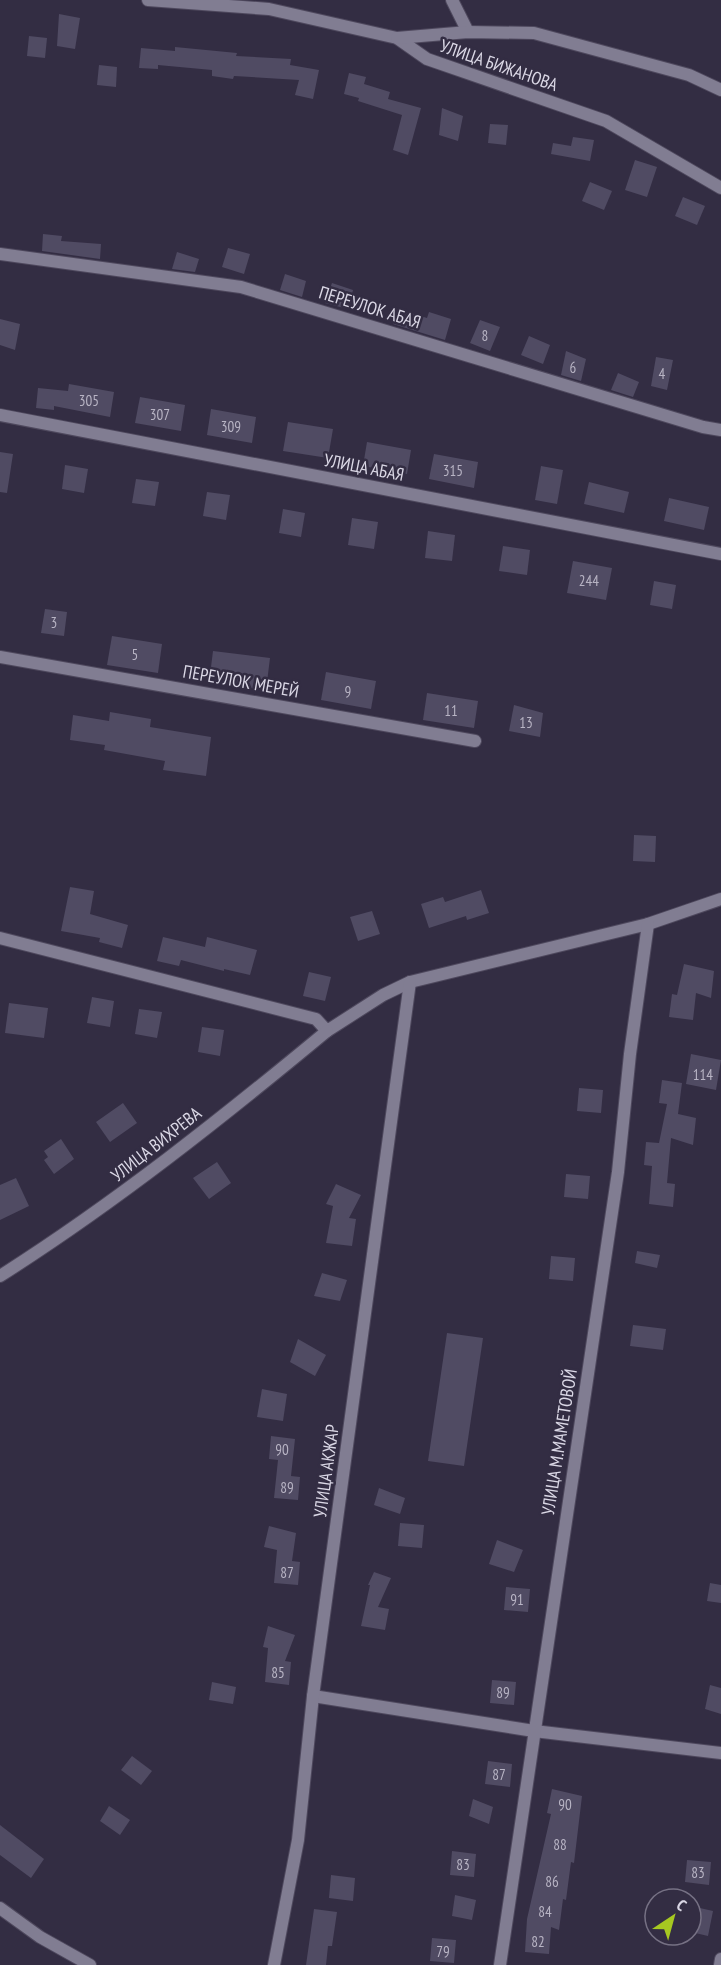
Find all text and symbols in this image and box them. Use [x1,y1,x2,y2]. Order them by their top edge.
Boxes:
street label: УЛИЦА БИЖАНОВА [437,34,561,96]
street label: ПЕРЕУЛОК АБАЯ [316,281,424,333]
house number: 8 [482,326,488,345]
house number: 6 [570,358,577,377]
house number: 4 [659,364,666,383]
house number: 305 [79,391,99,410]
house number: 307 [150,405,170,424]
house number: 309 [221,417,241,436]
street label: УЛИЦА АБАЯ [322,448,406,486]
house number: 315 [443,461,463,480]
house number: 244 [579,571,599,590]
house number: 3 [51,613,57,632]
house number: 5 [132,645,138,664]
street label: ПЕРЕУЛОК МЕРЕЙ [181,659,301,703]
house number: 9 [345,682,351,701]
house number: 11 [444,701,458,720]
house number: 13 [519,713,533,732]
house number: 114 [693,1065,713,1084]
street label: УЛИЦА ВИХРЕВА [106,1101,206,1186]
street label: УЛИЦА М.МАМЕТОВОЙ [536,1367,582,1517]
street label: УЛИЦА АКЖАР [308,1423,344,1519]
house number: 90 [275,1440,289,1459]
house number: 89 [280,1478,294,1497]
house number: 87 [280,1563,294,1582]
house number: 91 [510,1590,524,1609]
house number: 85 [271,1663,285,1682]
house number: 89 [496,1683,510,1702]
house number: 87 [492,1765,506,1784]
house number: 90 [558,1795,572,1814]
house number: 88 [553,1835,567,1854]
house number: 83 [456,1855,470,1874]
house number: 83 [691,1863,705,1882]
house number: 86 [545,1872,559,1891]
north arrow [643,1887,703,1947]
text: С [673,1895,691,1916]
house number: 84 [538,1902,552,1921]
house number: 82 [531,1932,545,1951]
house number: 79 [436,1942,450,1961]

